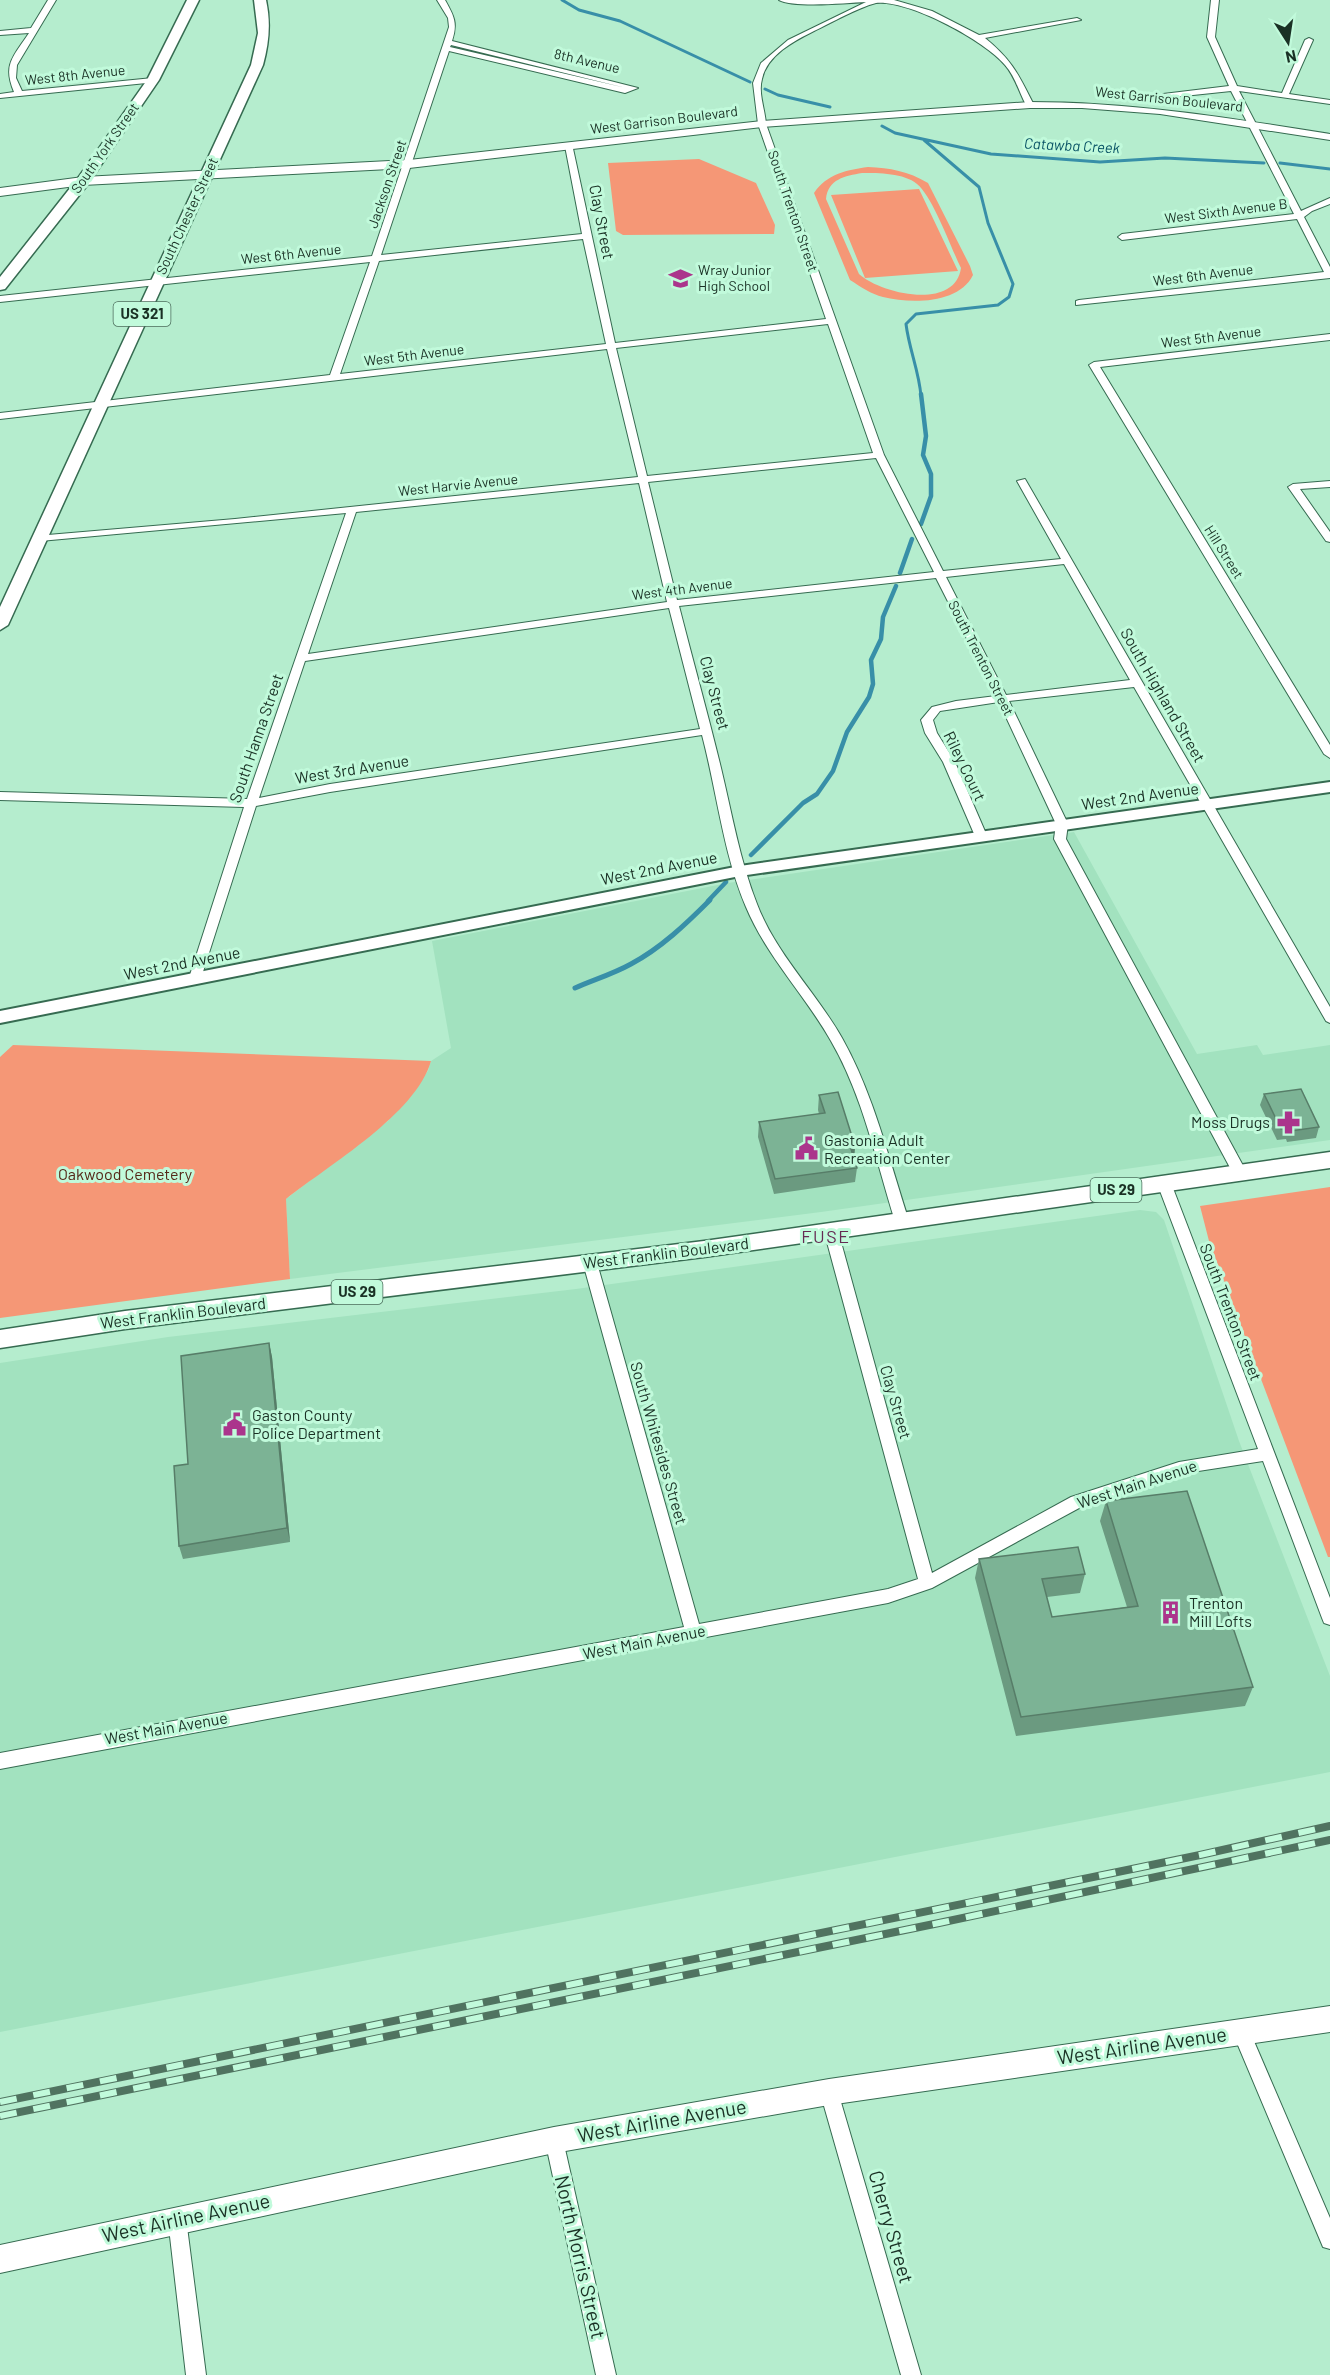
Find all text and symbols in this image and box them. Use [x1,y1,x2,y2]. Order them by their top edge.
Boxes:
north arrow [1258,12,1318,72]
street label: 8th Avenue [552,45,622,76]
text: N [1284,47,1298,68]
street label: West 8th Avenue [24,61,126,88]
street label: West Garrison Boulevard [1094,82,1244,115]
street label: South York Street [67,99,142,196]
street label: West Garrison Boulevard [589,102,739,137]
water label: Catawba Creek [1024,134,1121,157]
street label: Jackson Street [363,137,410,230]
street label: South Trenton Street [765,148,822,274]
street label: South Chester Street [152,155,221,277]
street label: Clay Street [586,183,619,261]
street label: West Sixth Avenue B [1164,195,1288,226]
street label: West 6th Avenue [240,240,342,267]
street label: West 6th Avenue [1152,260,1254,289]
place label: Wray Junior High School [698,261,771,294]
school or university icon: Wray Junior High School [667,265,693,291]
road number: US 321 [114,302,170,326]
street label: West 5th Avenue [1160,322,1262,351]
street label: West 5th Avenue [363,340,465,369]
street label: West Harvie Avenue [397,470,519,499]
street label: Hill Street [1201,522,1248,582]
street label: West 4th Avenue [631,574,733,603]
street label: South Trenton Street [945,597,1018,718]
street label: South Highland Street [1117,624,1210,765]
street label: Clay Street [697,654,734,732]
street label: South Hanna Street [225,671,287,805]
street label: Riley Court [940,728,990,804]
street label: West 3rd Avenue [294,750,410,787]
street label: West 2nd Avenue [1080,778,1200,813]
street label: West 2nd Avenue [599,847,719,888]
street label: West 2nd Avenue [122,942,242,983]
pharmacy icon: Moss Drugs [1275,1109,1301,1135]
place label: Moss Drugs [1191,1112,1270,1131]
place label: Gastonia Adult Recreation Center [824,1130,950,1167]
public building icon: Gastonia Adult Recreation Center [793,1136,819,1162]
park label: Oakwood Cemetery [58,1164,193,1183]
road number: US 29 [1090,1178,1142,1202]
district label: FUSE [801,1225,851,1247]
street label: West Franklin Boulevard [582,1233,750,1272]
street label: South Trenton Street [1197,1241,1266,1383]
road number: US 29 [332,1280,382,1304]
street label: West Franklin Boulevard [99,1293,267,1332]
street label: South Whitesides Street [627,1359,692,1526]
street label: Clay Street [877,1363,916,1441]
place label: Gaston County Police Department [252,1405,381,1442]
public building icon: Gaston County Police Department [221,1411,247,1437]
street label: West Main Avenue [1075,1455,1199,1512]
place label: Trenton Mill Lofts [1189,1593,1252,1630]
building icon: Trenton Mill Lofts [1158,1599,1184,1625]
street label: West Main Avenue [581,1620,707,1663]
street label: West Main Avenue [103,1707,229,1748]
street label: West Airline Avenue [1056,2021,1228,2069]
street label: West Airline Avenue [576,2093,748,2147]
street label: Cherry Street [864,2167,920,2286]
street label: North Morris Street [550,2173,611,2341]
street label: West Airline Avenue [100,2188,272,2247]

